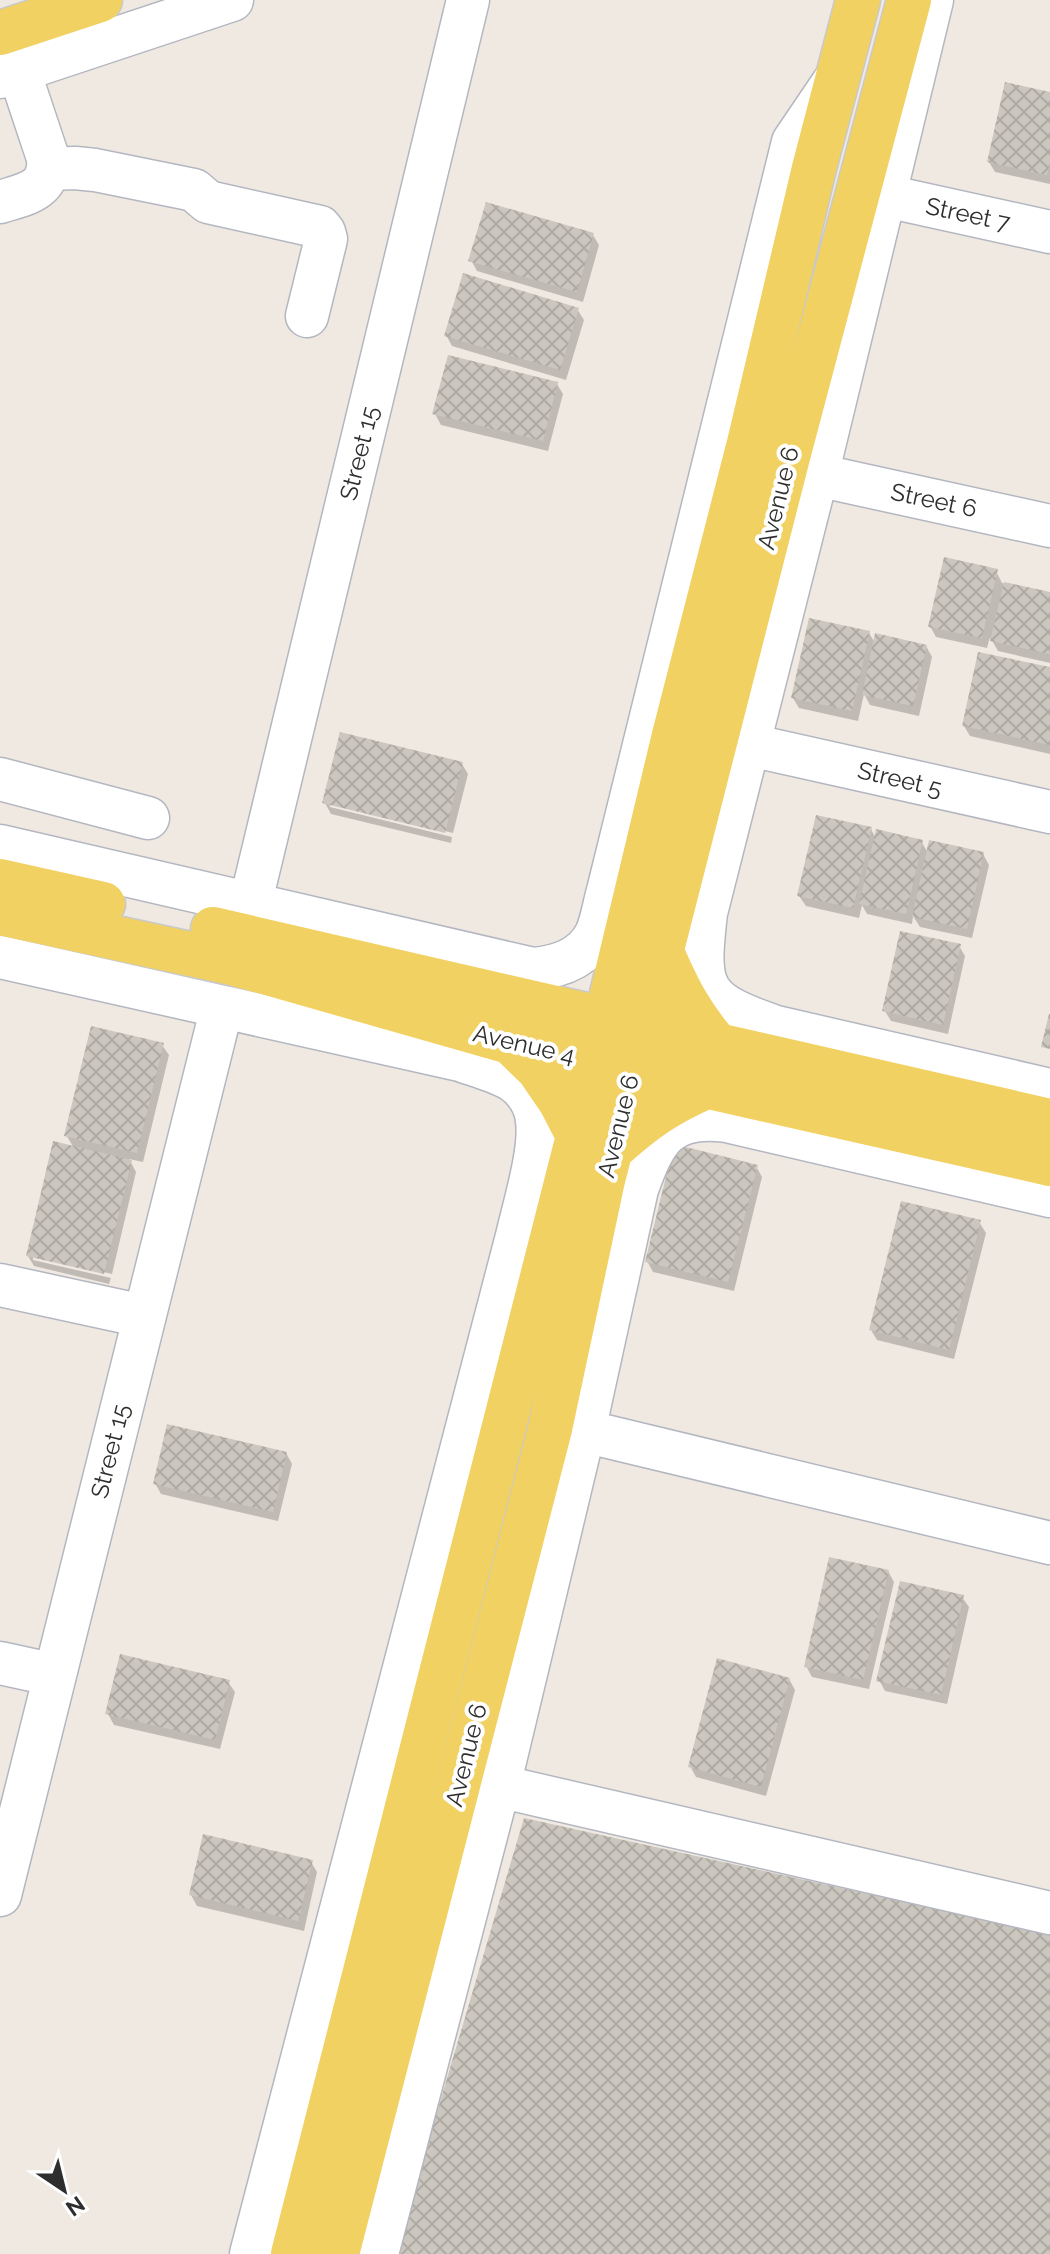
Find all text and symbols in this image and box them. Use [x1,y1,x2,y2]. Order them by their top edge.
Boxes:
street label: Street 7 [923,191,1013,237]
street label: Street 15 [333,403,385,503]
street label: Avenue 6 [751,444,805,552]
street label: Street 6 [888,477,980,523]
street label: Street 5 [855,755,945,803]
street label: Avenue 4 [470,1018,578,1070]
street label: Avenue 6 [591,1072,645,1180]
street label: Street 15 [84,1401,136,1501]
street label: Avenue 6 [439,1701,493,1809]
north arrow [24,2150,104,2230]
text: N [61,2191,90,2222]

